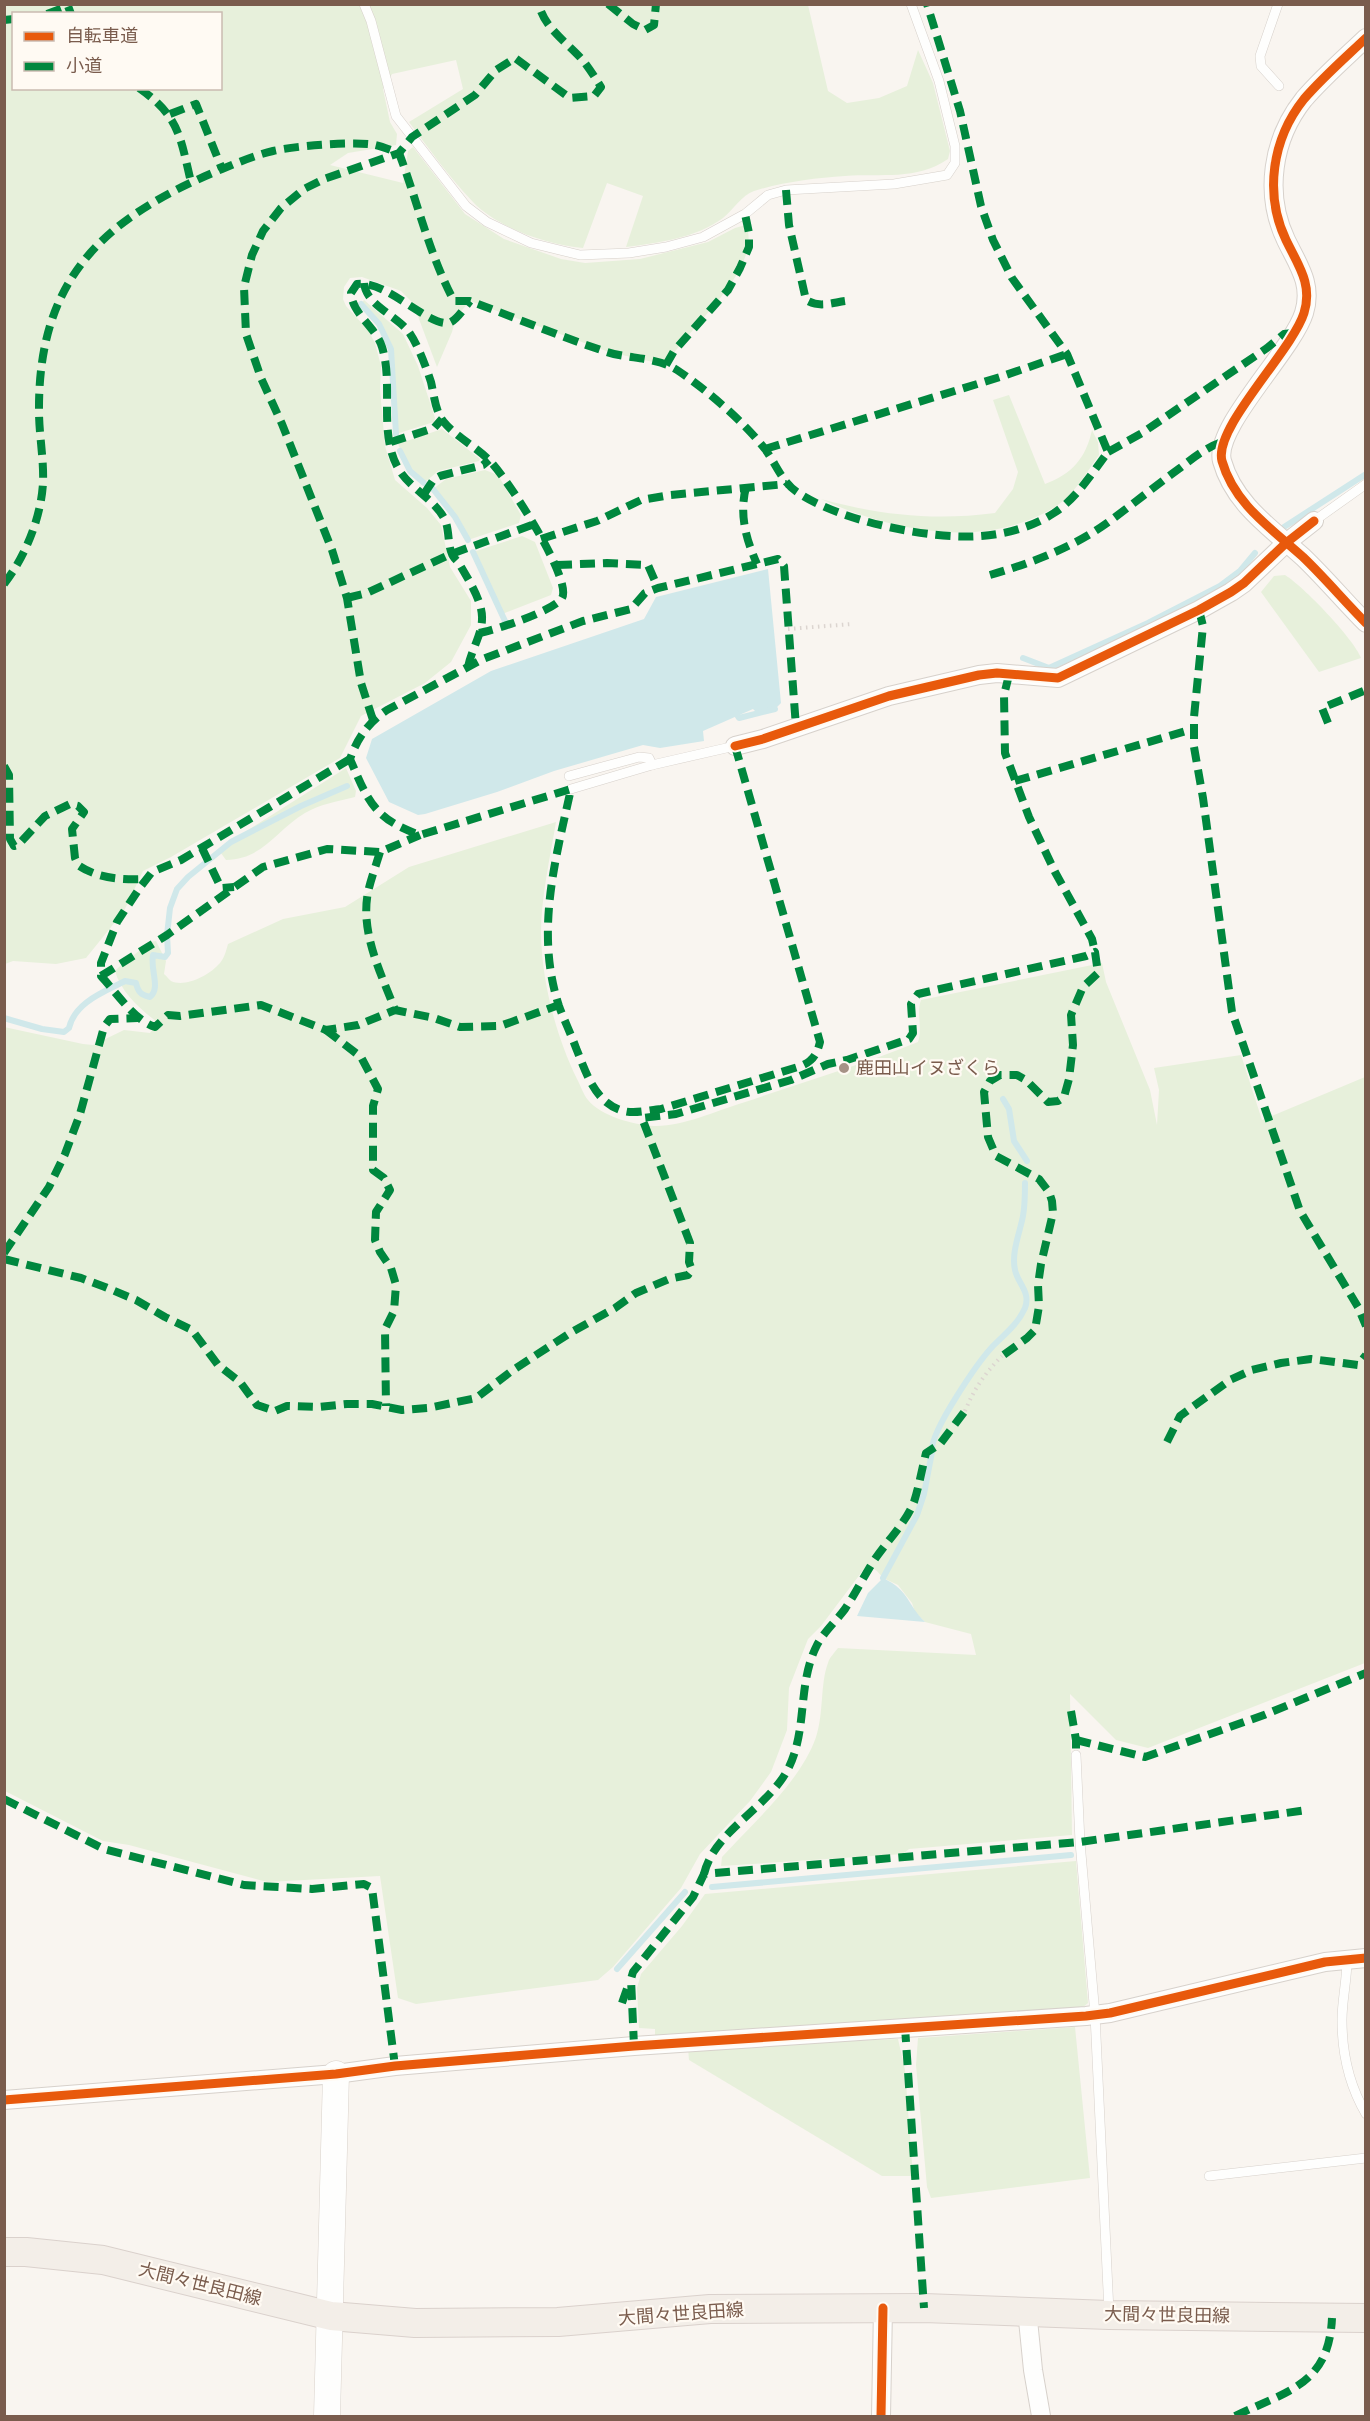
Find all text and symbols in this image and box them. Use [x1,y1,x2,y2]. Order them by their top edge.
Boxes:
legend [12,12,222,90]
text: 自転車道 [66,26,138,47]
text: 小道 [66,56,102,77]
place label: 鹿田山イヌざくら [856,1058,1000,1079]
marker: 鹿田山イヌざくら [837,1061,851,1075]
street label: 大間々世良田線 [136,2259,264,2310]
street label: 大間々世良田線 [617,2300,745,2329]
street label: 大間々世良田線 [1104,2304,1230,2327]

